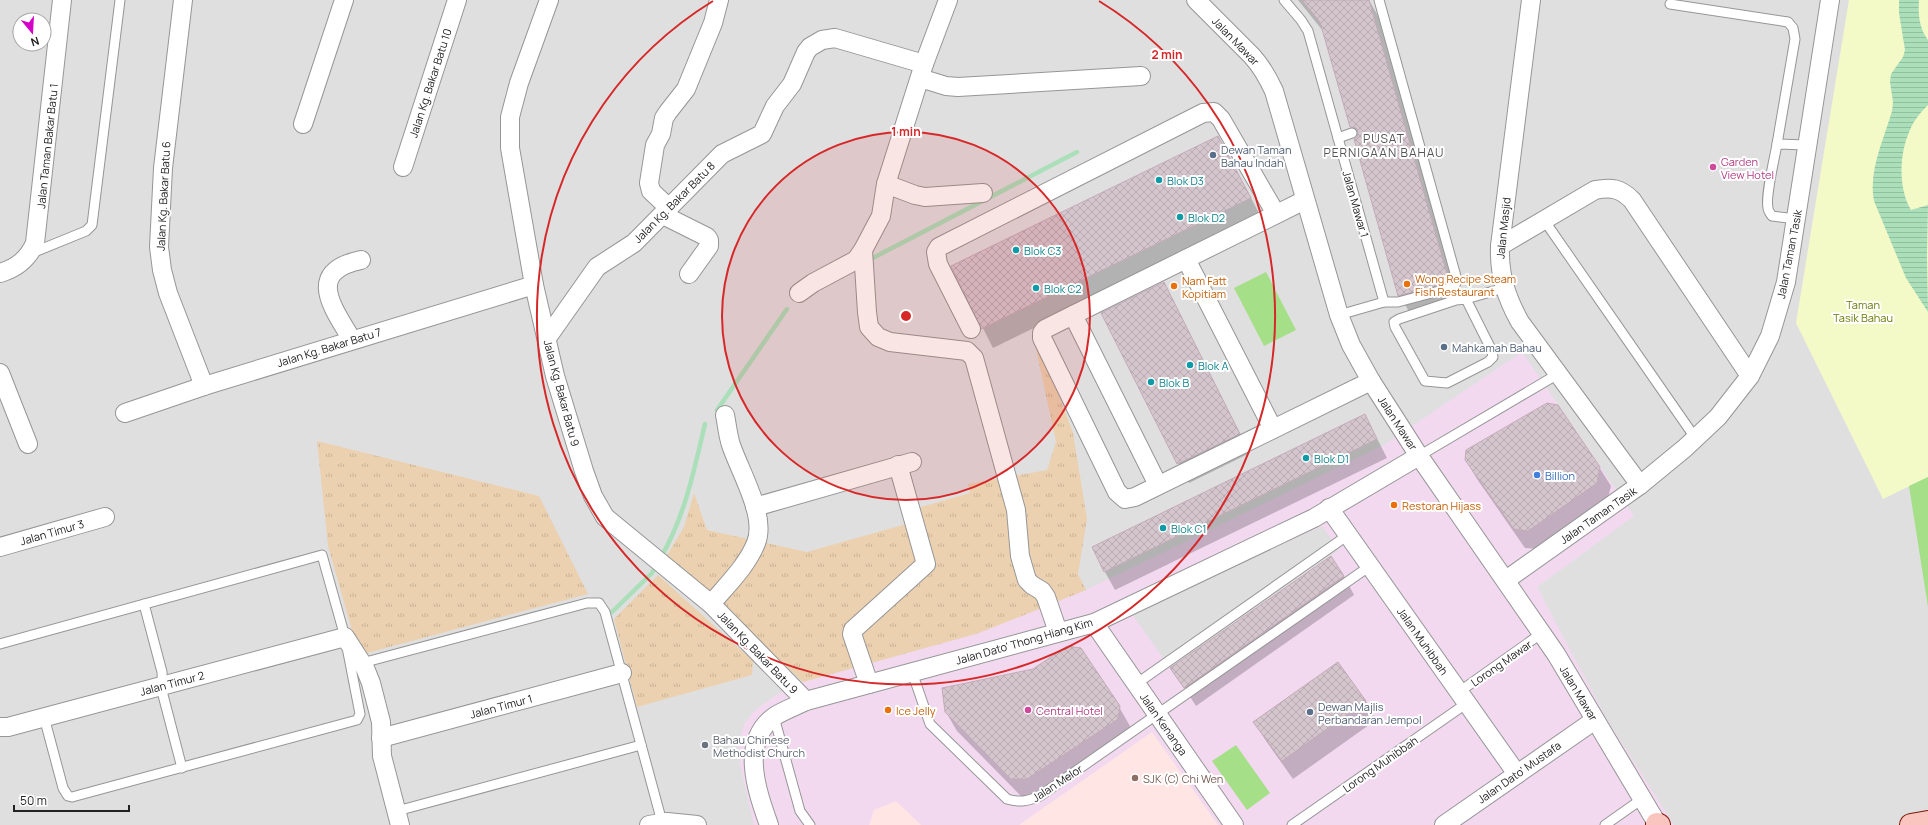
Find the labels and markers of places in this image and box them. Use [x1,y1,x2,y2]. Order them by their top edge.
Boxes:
place label: Dewan Taman Bahau Indah [1221,142,1291,170]
marker: Dewan Taman Bahau Indah [1208,150,1218,160]
place label: Garden View Hotel [1721,154,1774,182]
marker: Garden View Hotel [1708,162,1718,172]
place label: Blok D3 [1167,173,1204,188]
marker: Blok D3 [1154,175,1164,185]
place label: Blok D2 [1188,210,1225,225]
marker: Blok D2 [1175,212,1185,222]
place label: Blok C3 [1024,243,1061,258]
marker: Blok C3 [1011,245,1021,255]
place label: Wong Recipe Steam Fish Restaurant [1415,271,1516,299]
place label: Nam Fatt Kopitiam [1182,273,1227,301]
marker: Wong Recipe Steam Fish Restaurant [1402,279,1412,289]
place label: Blok C2 [1044,281,1082,296]
marker: Nam Fatt Kopitiam [1169,281,1179,291]
marker: Blok C2 [1031,283,1041,293]
centre of rings [899,309,913,323]
place label: Mahkamah Bahau [1452,340,1542,355]
marker: Mahkamah Bahau [1439,342,1449,352]
place label: Blok A [1198,358,1228,373]
marker: Blok A [1185,360,1195,370]
place label: Blok B [1159,375,1189,390]
marker: Blok B [1146,377,1156,387]
place label: Blok D1 [1314,451,1349,466]
marker: Blok D1 [1301,453,1311,463]
place label: Billion [1545,468,1575,483]
marker: Billion [1532,470,1542,480]
place label: Restoran Hijass [1402,498,1481,513]
marker: Restoran Hijass [1389,500,1399,510]
place label: Blok C1 [1171,521,1207,536]
marker: Blok C1 [1158,523,1168,533]
place label: Dewan Majlis Perbandaran Jempol [1318,699,1422,727]
place label: Ice Jelly [896,703,936,718]
place label: Central Hotel [1036,703,1103,718]
marker: Ice Jelly [883,705,893,715]
marker: Central Hotel [1023,705,1033,715]
marker: Dewan Majlis Perbandaran Jempol [1305,707,1315,717]
place label: Bahau Chinese Methodist Church [713,732,805,760]
marker: Bahau Chinese Methodist Church [700,740,710,750]
place label: SJK (C) Chi Wen [1143,771,1223,786]
marker: SJK (C) Chi Wen [1130,773,1140,783]

